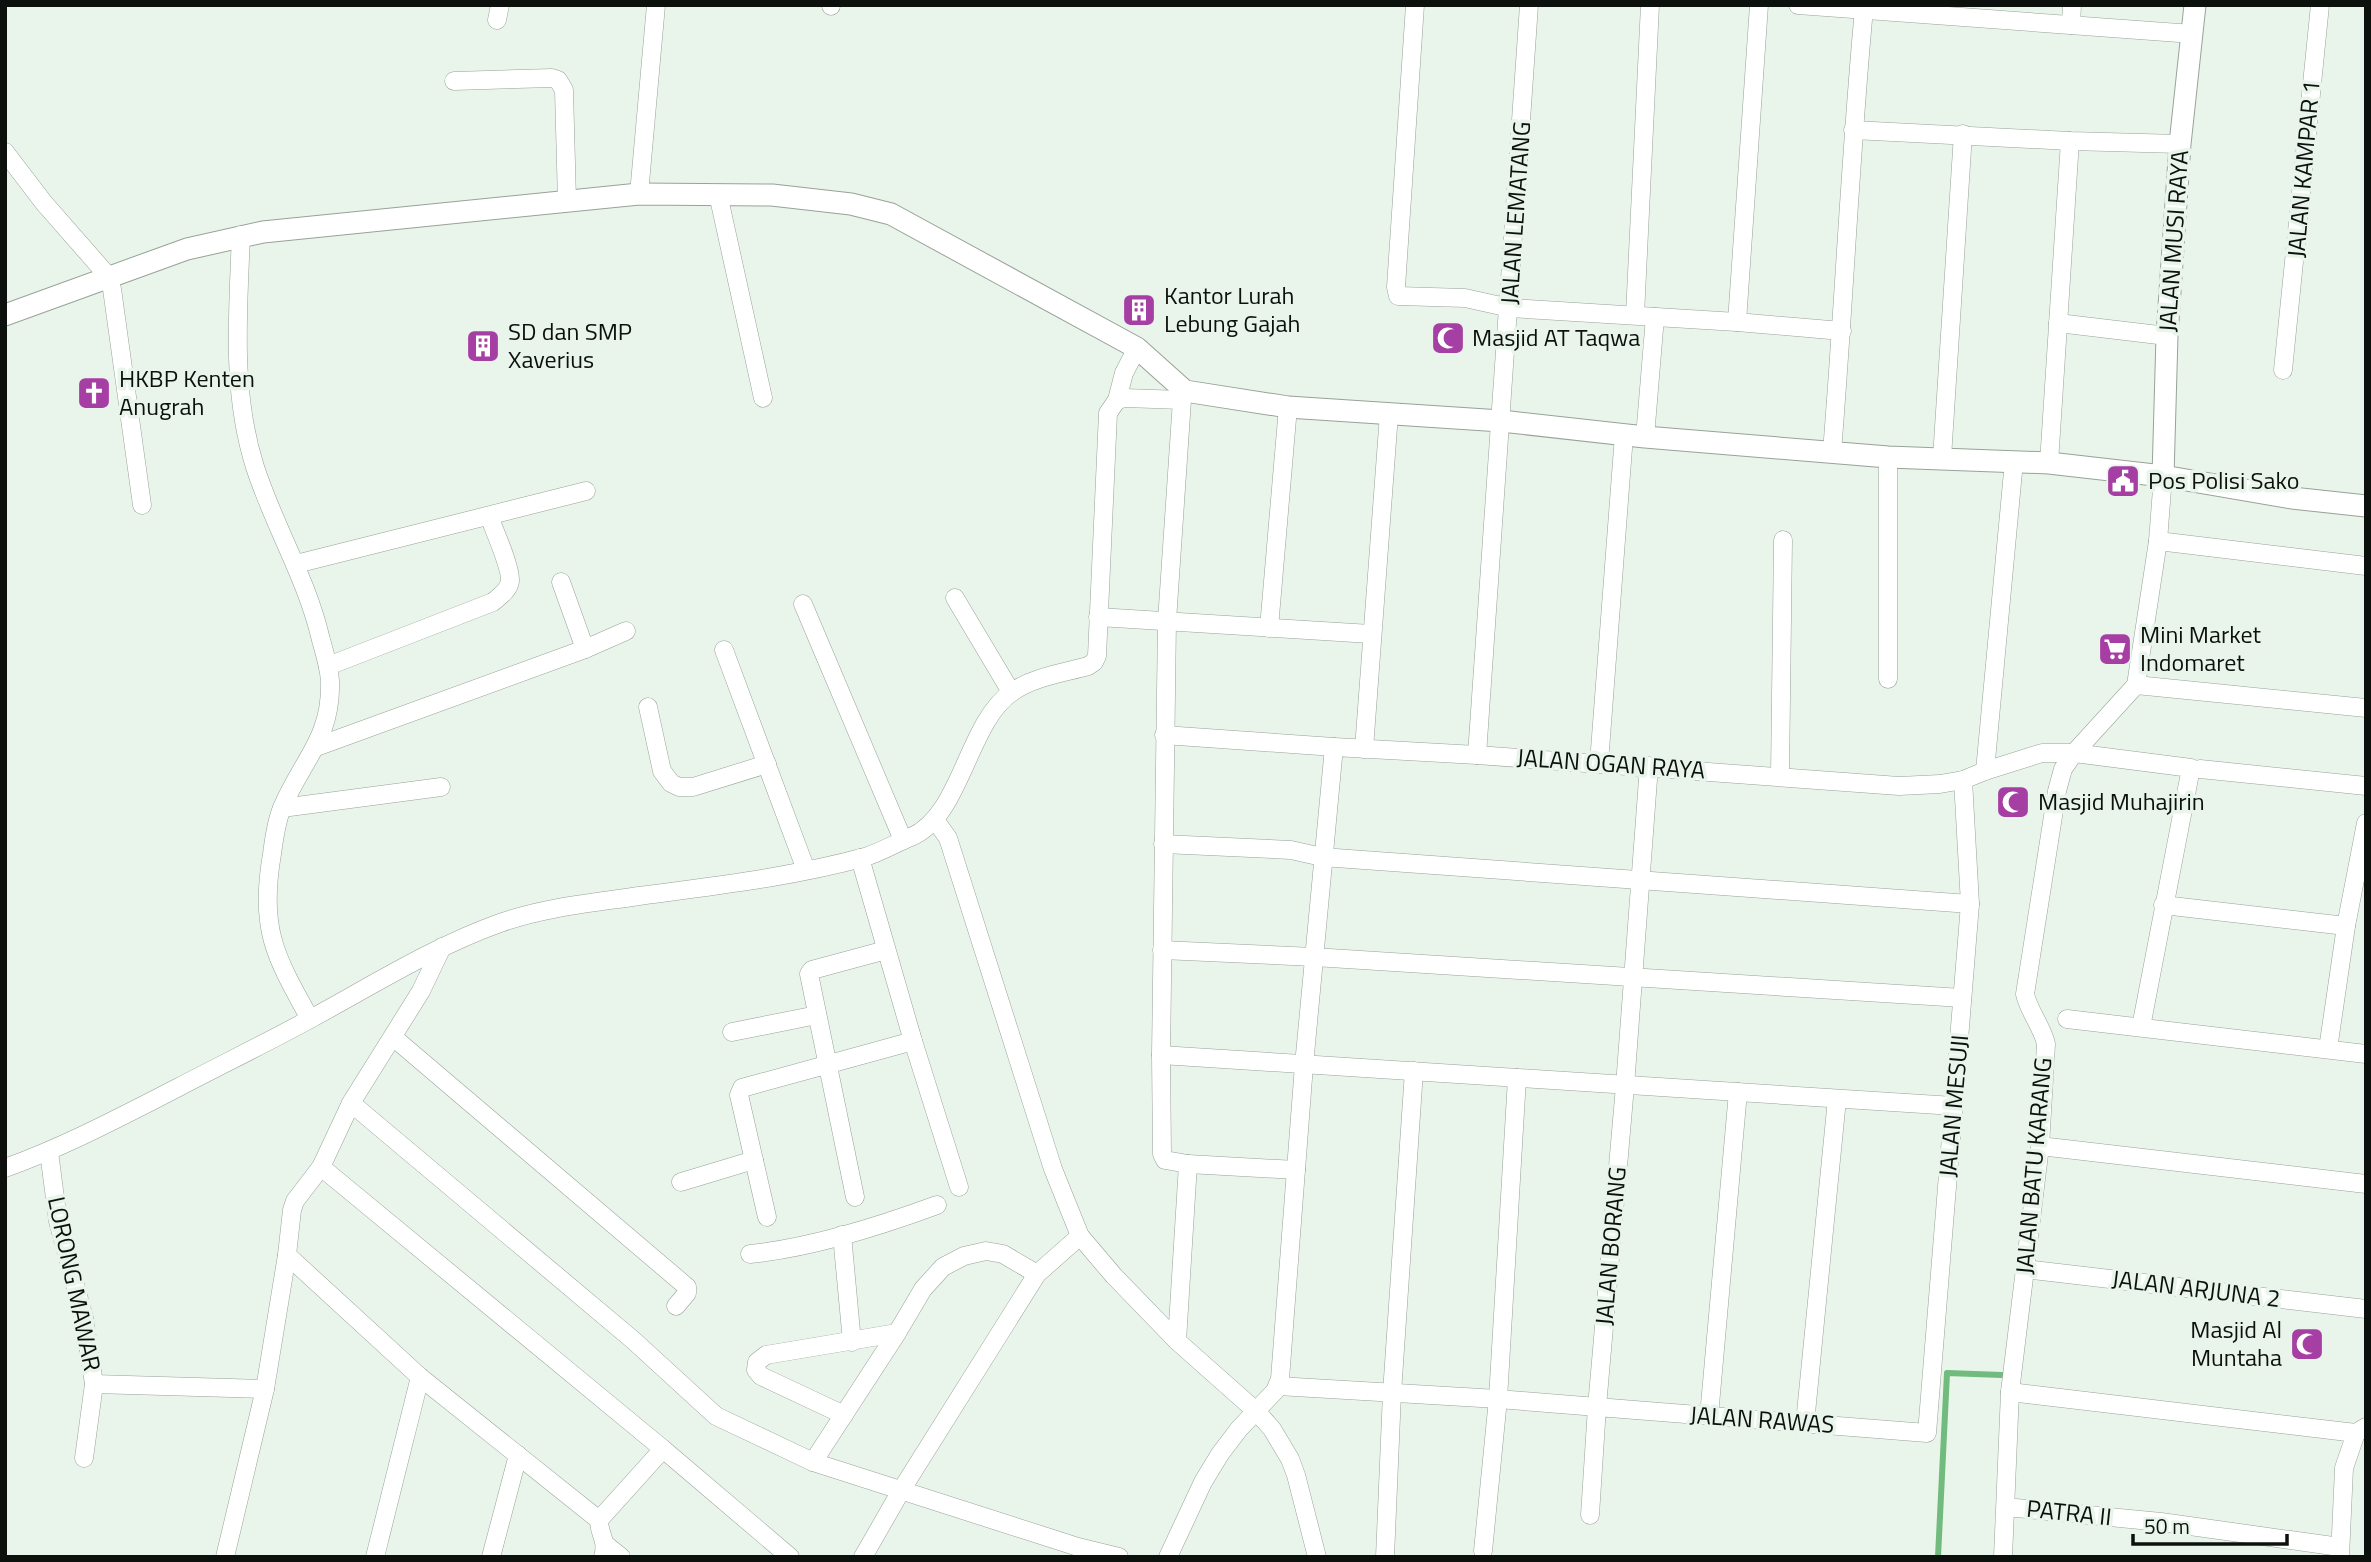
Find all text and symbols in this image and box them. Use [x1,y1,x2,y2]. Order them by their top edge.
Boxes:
street label: JALAN KAMPAR 1 [2277,79,2329,259]
street label: JALAN LEMATANG [1491,120,1539,306]
street label: JALAN MUSI RAYA [2149,149,2197,333]
place label: Kantor Lurah Lebung Gajah [1164,277,1300,341]
building icon: Kantor Lurah Lebung Gajah [1120,291,1158,329]
place label: SD dan SMP Xaverius [508,313,632,377]
mosque icon: Masjid AT Taqwa [1429,319,1467,357]
place label: Masjid AT Taqwa [1472,319,1640,355]
building icon: SD dan SMP Xaverius [464,327,502,365]
place label: HKBP Kenten Anugrah [119,360,255,424]
church icon: HKBP Kenten Anugrah [75,374,113,412]
public building icon: Pos Polisi Sako [2104,462,2142,500]
place label: Pos Polisi Sako [2148,462,2299,498]
place label: Mini Market Indomaret [2140,616,2262,680]
supermarket icon: Mini Market Indomaret [2096,630,2134,668]
street label: JALAN OGAN RAYA [1516,738,1707,788]
mosque icon: Masjid Muhajirin [1994,783,2032,821]
place label: Masjid Muhajirin [2038,783,2205,819]
street label: JALAN MESUJI [1929,1033,1977,1179]
street label: JALAN BATU KARANG [2006,1056,2060,1276]
street label: JALAN BORANG [1585,1165,1635,1327]
street label: LORONG MAWAR [39,1193,111,1374]
street label: JALAN ARJUNA 2 [2110,1260,2282,1316]
place label: Masjid Al Muntaha [2190,1311,2282,1375]
mosque icon: Masjid Al Muntaha [2288,1325,2326,1363]
street label: JALAN RAWAS [1689,1396,1836,1442]
street label: PATRA II [2025,1490,2113,1534]
scale bar [2133,1502,2287,1546]
text: 50 m [2144,1510,2190,1542]

